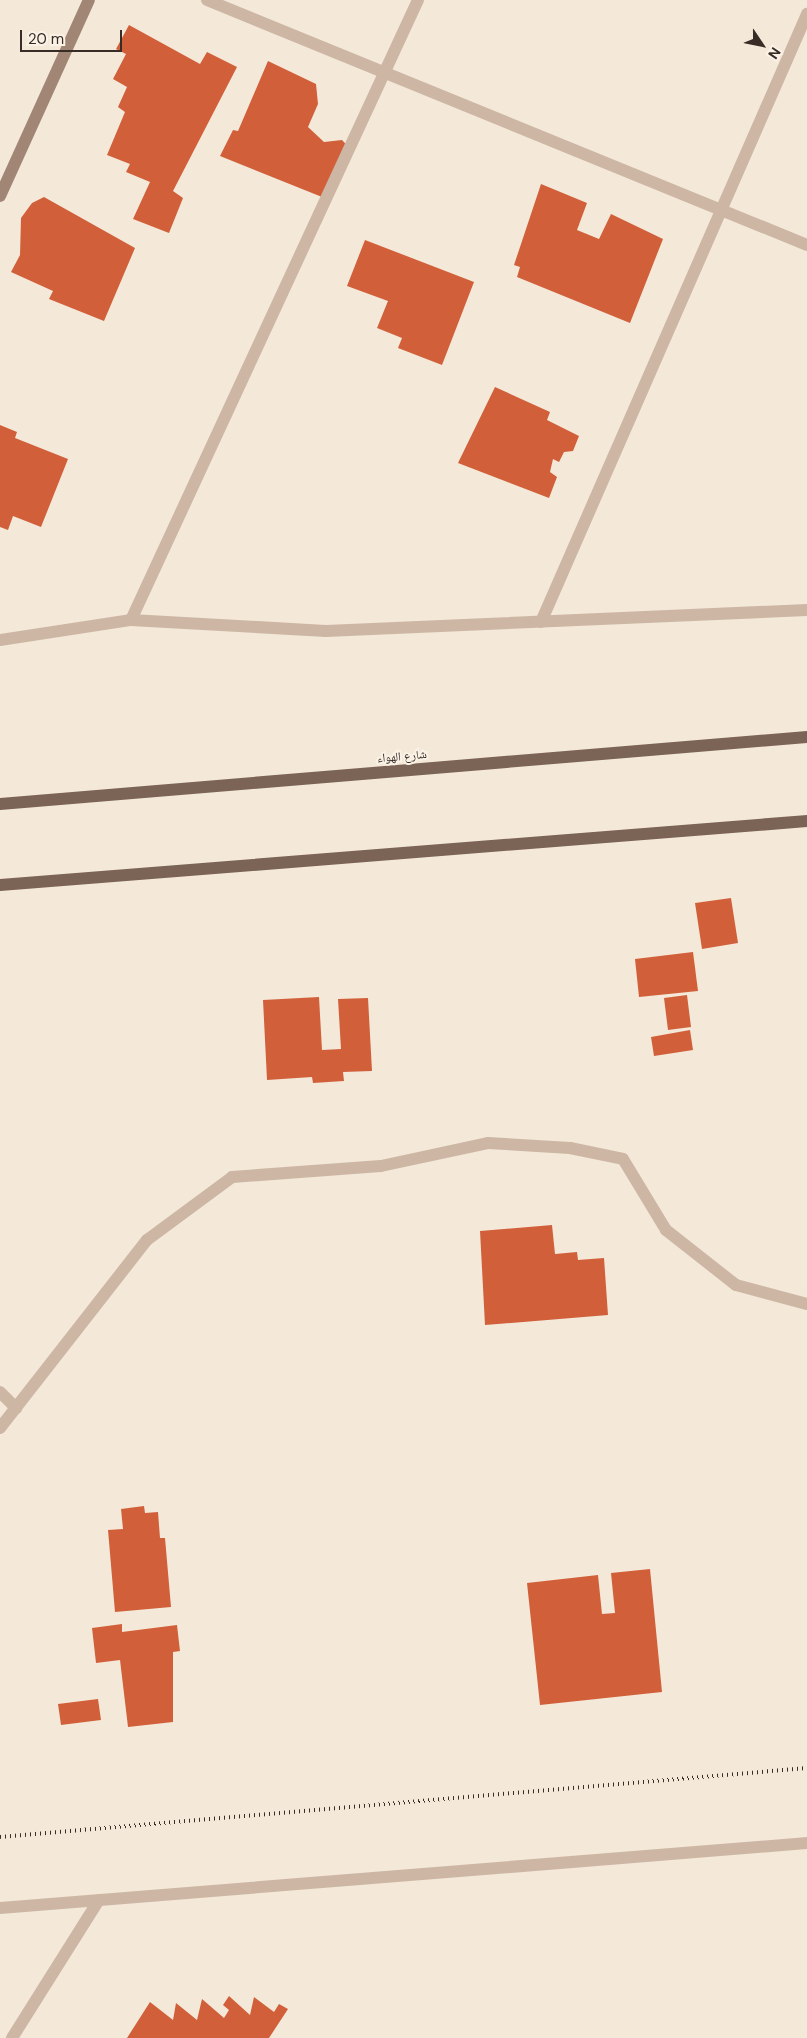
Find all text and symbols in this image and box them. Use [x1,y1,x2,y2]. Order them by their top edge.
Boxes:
scale bar [22,20,125,52]
north arrow [737,20,787,70]
text: 20 m [28,29,64,49]
text: N [764,44,785,63]
street label: شارع الهواء [377,748,427,766]

